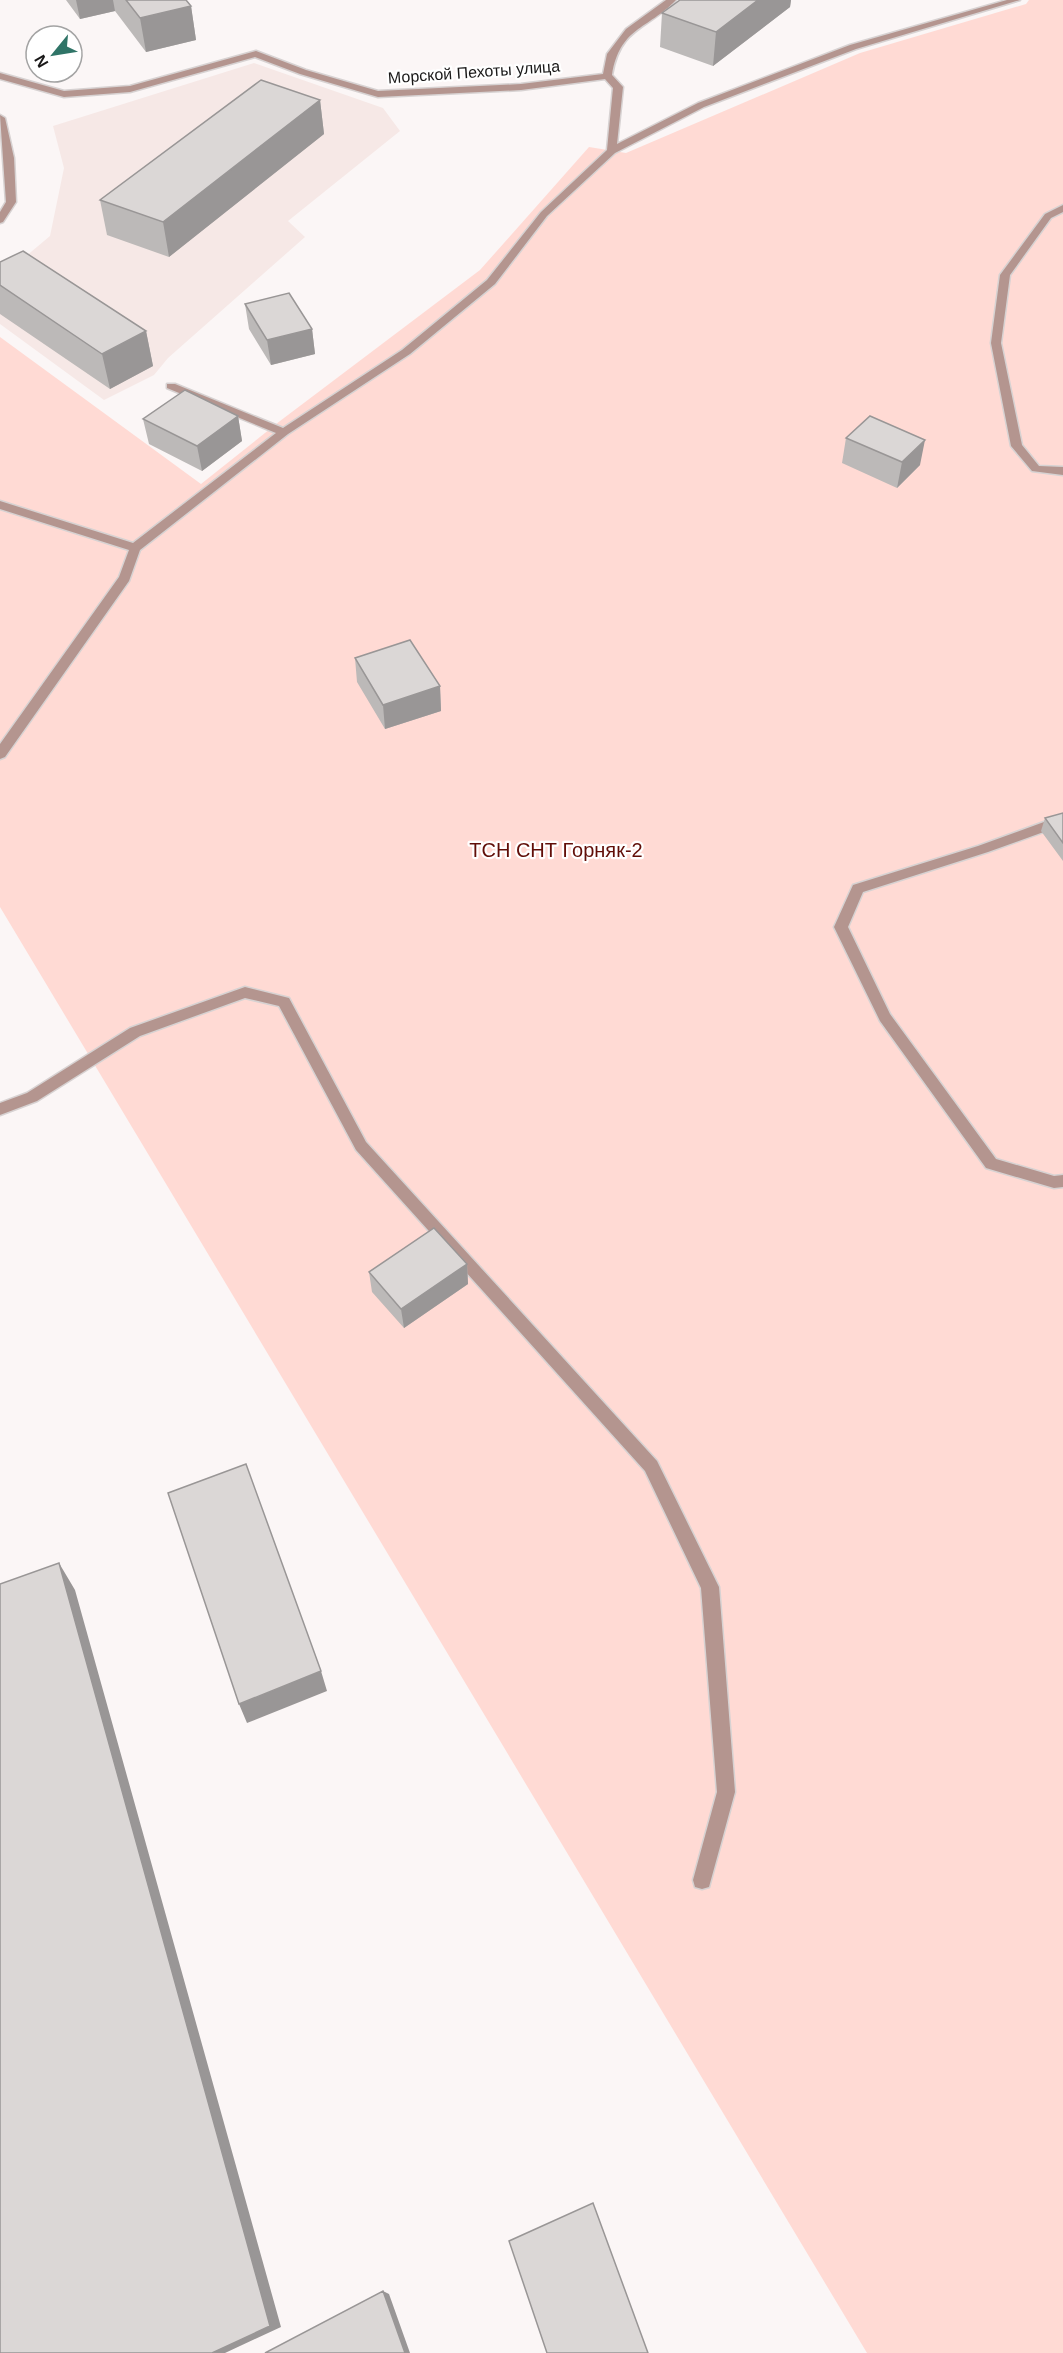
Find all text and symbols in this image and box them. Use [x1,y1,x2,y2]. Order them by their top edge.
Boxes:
north arrow [24,24,84,84]
text: N [31,52,52,71]
street label: Морской Пехоты улица [387,57,561,86]
park label: ТСН СНТ Горняк-2 [469,839,643,861]

